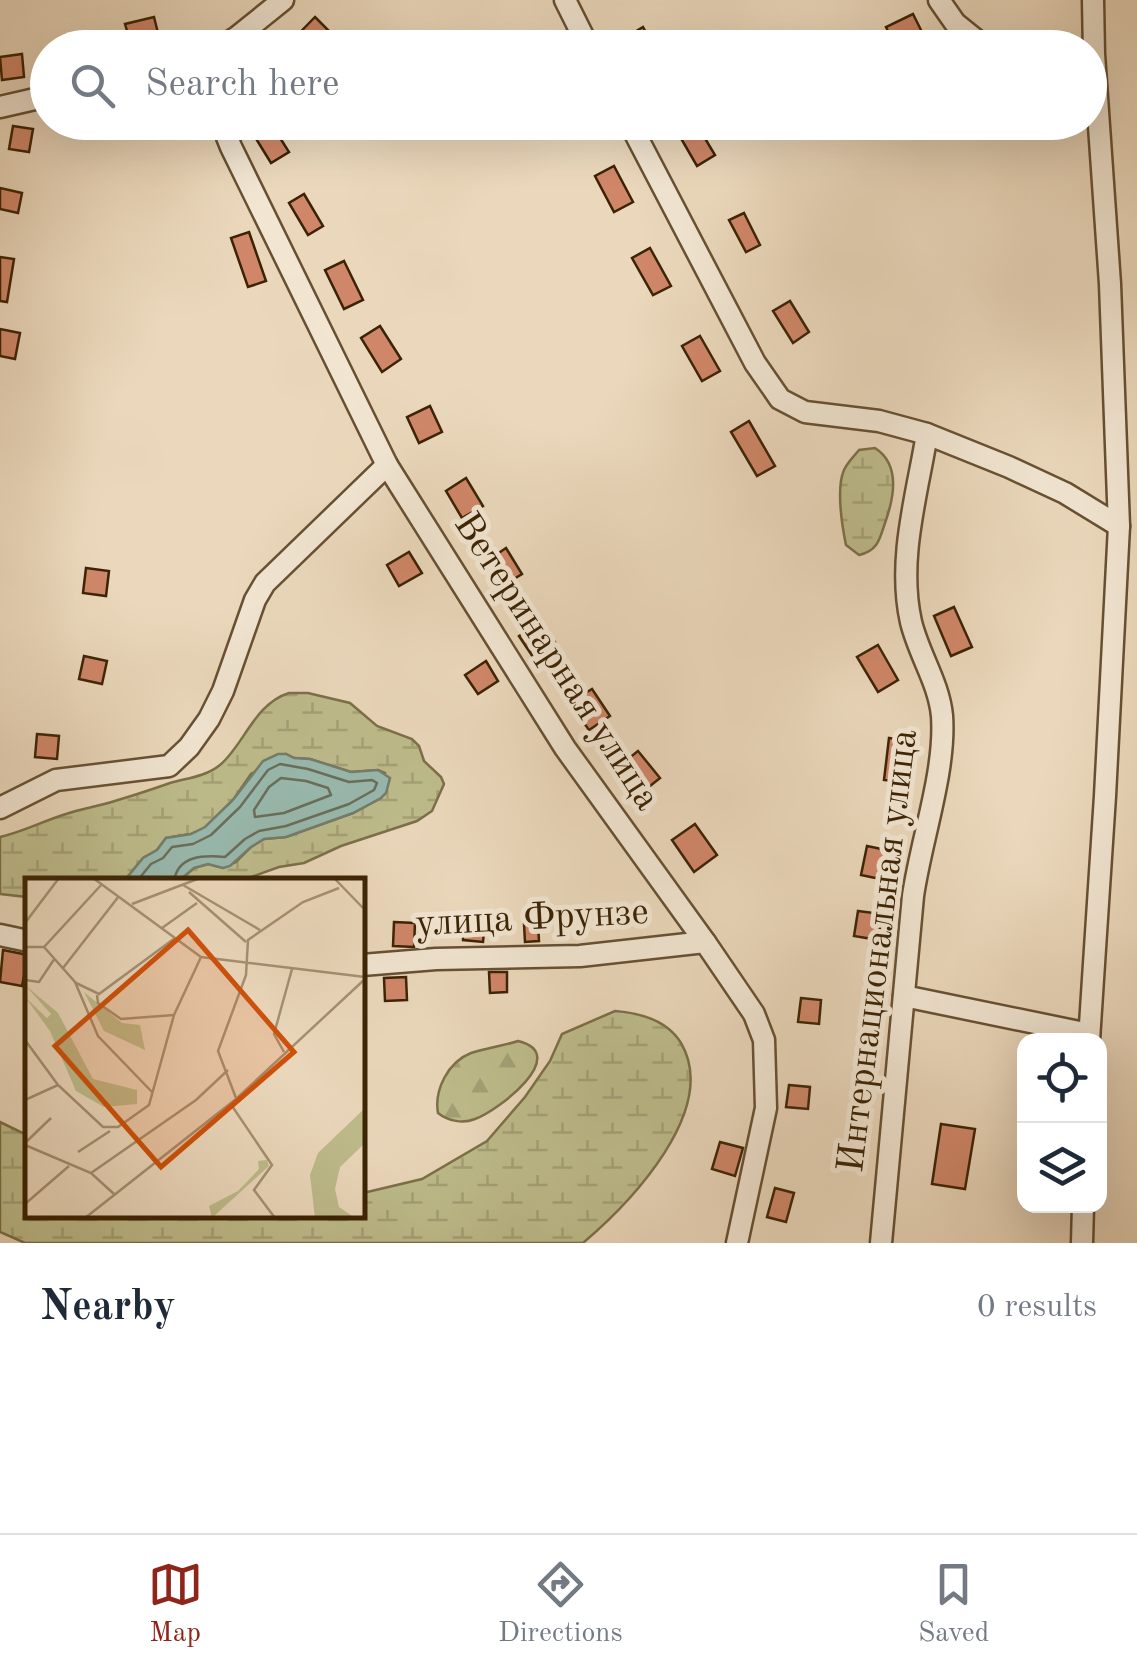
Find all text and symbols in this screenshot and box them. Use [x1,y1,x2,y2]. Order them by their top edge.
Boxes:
search box [30,30,1107,140]
icon: search [65,58,120,113]
text: Search here [145,66,340,104]
street label: Ветеринарная улица [446,507,666,818]
street label: Интернациональная улица [833,727,925,1175]
inset map [25,878,365,1218]
street label: улица Фрунзе [414,894,650,944]
map controls [1017,1033,1107,1213]
button: locate [1017,1033,1107,1123]
button: layers [1017,1123,1107,1213]
text: Nearby [40,1287,176,1329]
text: 0 results [977,1292,1097,1324]
tab: Map [148,1557,203,1652]
tab: Directions [498,1557,623,1652]
tab: Saved [918,1557,989,1652]

